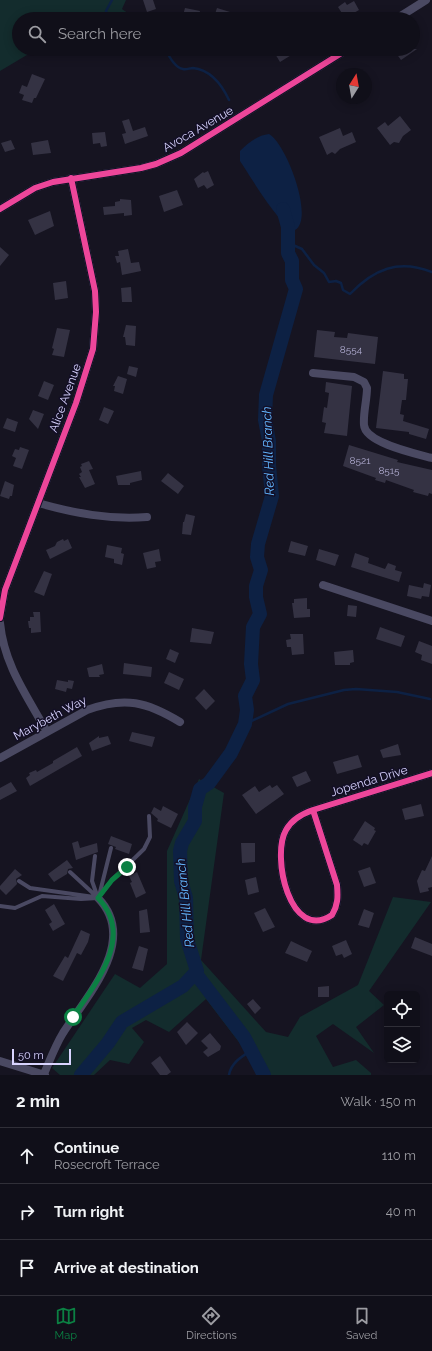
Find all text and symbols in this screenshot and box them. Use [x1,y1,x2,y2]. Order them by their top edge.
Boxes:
search box [12,12,420,56]
icon: search [26,23,48,45]
text: Search here [58,25,141,43]
north arrow [336,68,372,104]
street label: Avoca Avenue [160,103,236,155]
house number: 8554 [340,344,363,355]
street label: Alice Avenue [46,362,84,434]
water label: Red Hill Branch [259,406,277,496]
house number: 8521 [350,455,371,466]
house number: 8515 [378,465,400,476]
street label: Marybeth Way [11,693,89,743]
street label: Jopenda Drive [329,763,409,799]
route end [118,858,136,876]
water label: Red Hill Branch [173,858,197,948]
map controls [384,991,420,1063]
button: locate [384,991,420,1027]
route start [64,1008,82,1026]
button: layers [384,1027,420,1063]
scale bar [12,1047,71,1066]
text: 50 m [18,1049,44,1062]
text: 2 min [16,1091,60,1111]
text: Walk · 150 m [341,1094,416,1109]
text: Continue [54,1139,119,1157]
icon: ahead [16,1145,38,1167]
text: 110 m [382,1148,416,1163]
text: Rosecroft Terrace [54,1157,160,1172]
icon: right [16,1201,38,1223]
text: Turn right [54,1203,124,1221]
text: 40 m [386,1204,416,1219]
icon: arrive [16,1257,38,1279]
text: Arrive at destination [54,1259,199,1277]
tab: Map [55,1305,77,1342]
tab: Directions [186,1305,237,1342]
tab: Saved [346,1305,377,1342]

